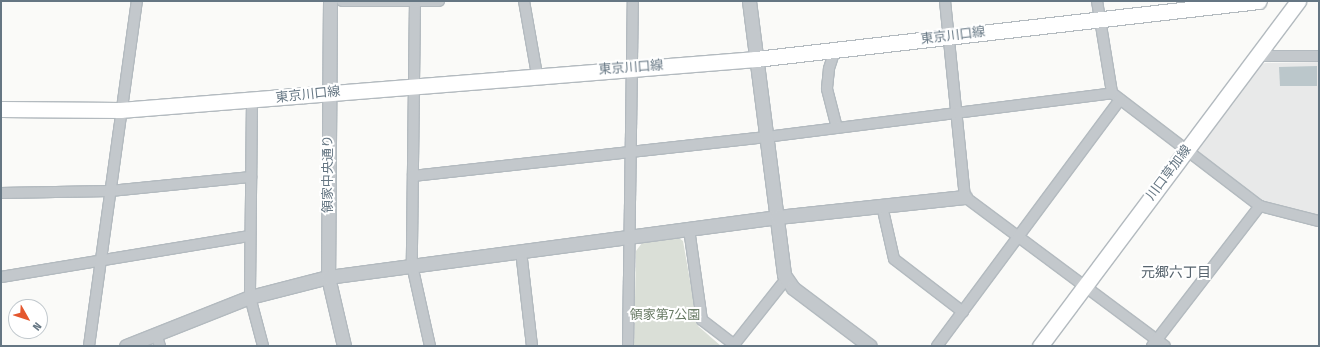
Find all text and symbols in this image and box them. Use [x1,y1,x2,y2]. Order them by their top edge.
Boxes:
street label: 東京川口線 [920,24,986,48]
street label: 東京川口線 [598,58,664,78]
street label: 東京川口線 [275,84,341,106]
street label: 領家中央通り [320,135,336,213]
street label: 川口草加線 [1143,142,1195,204]
district label: 元郷六丁目 [1141,265,1211,281]
north arrow [8,299,48,339]
park label: 領家第7公園 [630,307,700,323]
text: N [30,320,44,333]

